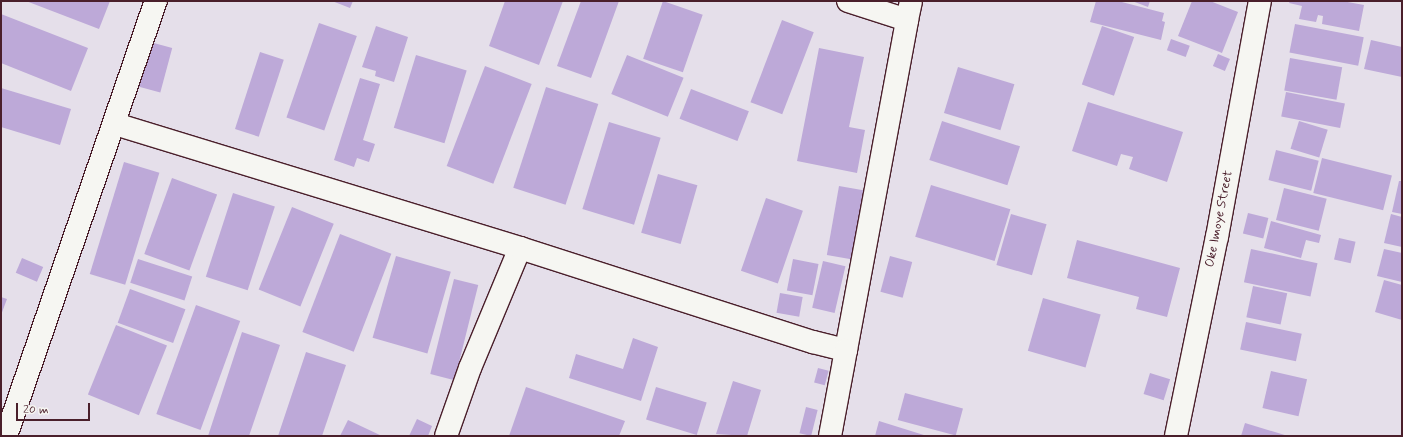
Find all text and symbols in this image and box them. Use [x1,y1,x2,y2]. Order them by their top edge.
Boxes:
street label: Oke Imoye Street [1203,168,1237,270]
scale bar [18,395,92,421]
text: 20 m [23,402,49,418]

